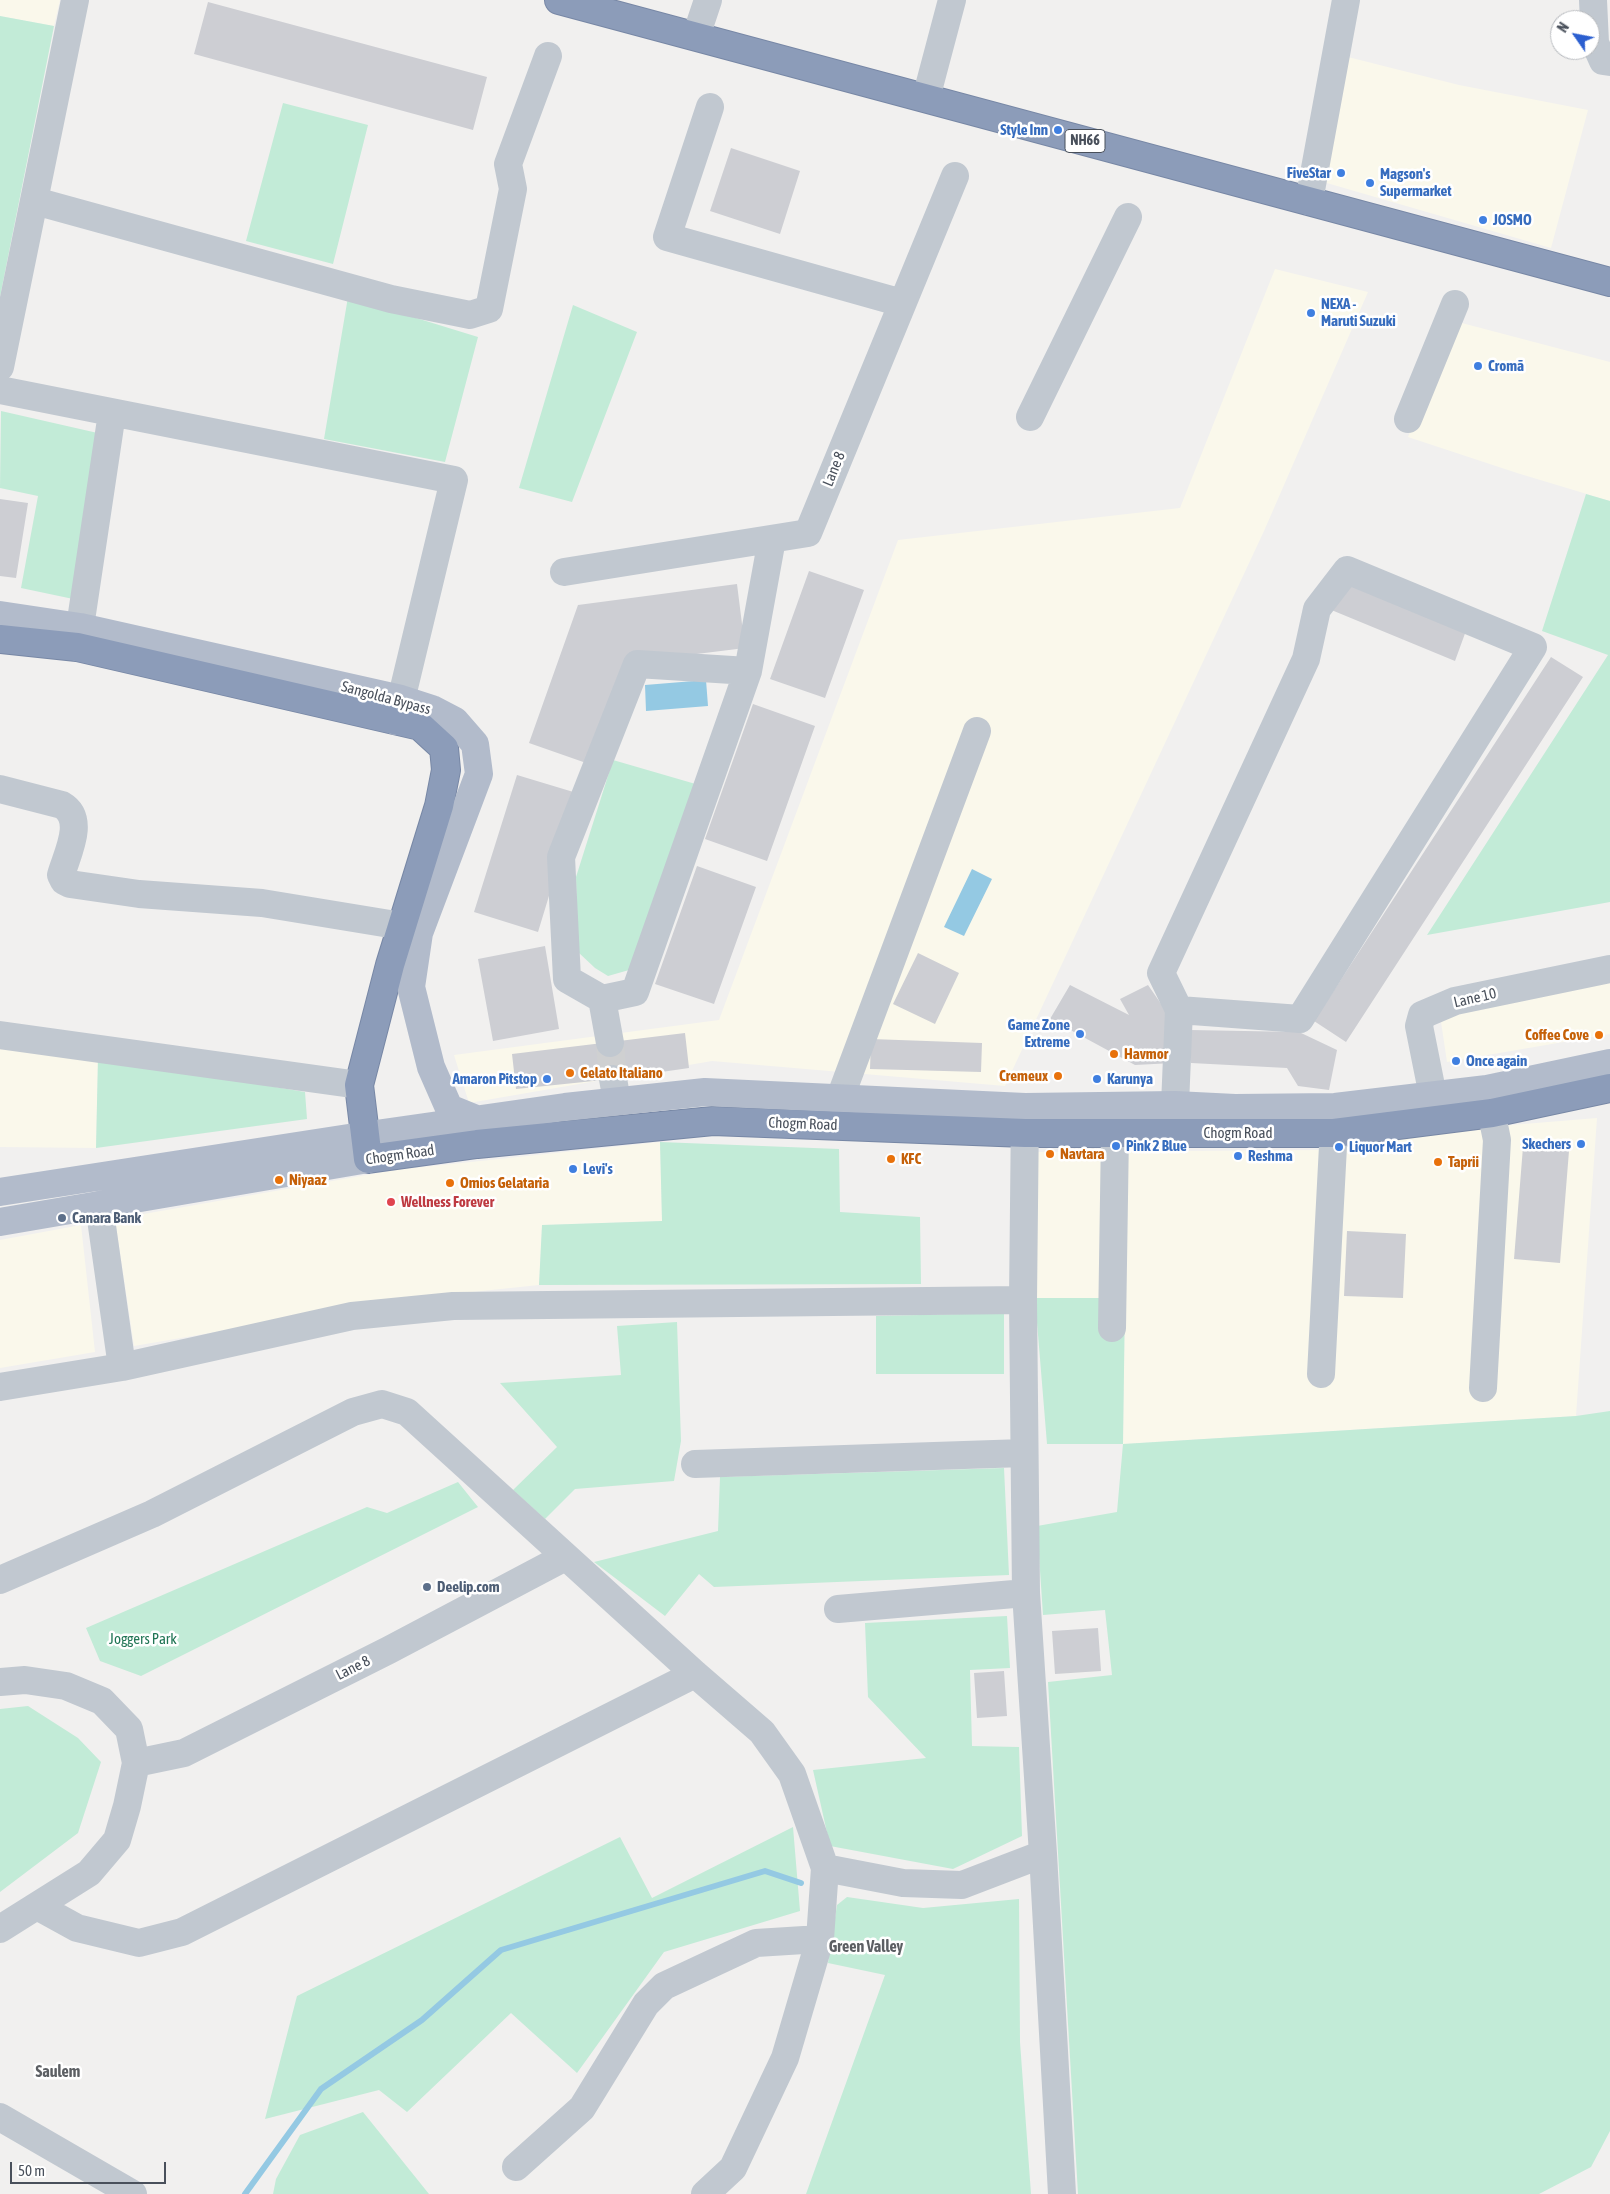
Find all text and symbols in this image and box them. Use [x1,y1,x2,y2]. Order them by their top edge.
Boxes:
north arrow [1550,10,1600,60]
text: N [1554,20,1572,35]
place label: Style Inn [1000,121,1048,139]
marker: Style Inn [1052,124,1064,136]
road number: NH66 [1065,130,1105,152]
place label: FiveStar [1287,164,1331,182]
place label: Magson's Supermarket [1380,165,1452,200]
marker: FiveStar [1335,167,1347,179]
marker: Magson's Supermarket [1364,177,1376,189]
place label: JOSMO [1493,211,1532,229]
marker: JOSMO [1477,214,1489,226]
place label: NEXA - Maruti Suzuki [1321,295,1396,330]
marker: NEXA - Maruti Suzuki [1305,307,1317,319]
place label: Cromā [1488,357,1524,375]
marker: Cromā [1472,360,1484,372]
street label: Lane 8 [819,449,849,489]
street label: Sangolda Bypass [339,677,433,719]
street label: Lane 10 [1452,984,1498,1012]
place label: Game Zone Extreme [1008,1016,1070,1051]
place label: Coffee Cove [1525,1026,1589,1044]
marker: Game Zone Extreme [1074,1028,1086,1040]
marker: Coffee Cove [1593,1029,1605,1041]
place label: Havmor [1124,1045,1168,1063]
marker: Havmor [1108,1048,1120,1060]
place label: Once again [1466,1052,1527,1070]
marker: Once again [1450,1055,1462,1067]
place label: Gelato Italiano [580,1064,663,1082]
marker: Gelato Italiano [564,1067,576,1079]
place label: Cremeux [999,1067,1048,1085]
place label: Amaron Pitstop [452,1070,537,1088]
marker: Cremeux [1052,1070,1064,1082]
place label: Karunya [1107,1070,1153,1088]
marker: Amaron Pitstop [541,1073,553,1085]
marker: Karunya [1091,1073,1103,1085]
street label: Chogm Road [768,1114,838,1134]
street label: Chogm Road [1203,1124,1273,1142]
place label: Skechers [1522,1135,1571,1153]
place label: Pink 2 Blue [1126,1137,1187,1155]
place label: Liquor Mart [1349,1138,1412,1156]
marker: Skechers [1575,1138,1587,1150]
marker: Pink 2 Blue [1110,1140,1122,1152]
street label: Chogm Road [365,1141,435,1169]
marker: Liquor Mart [1333,1141,1345,1153]
place label: Navtara [1060,1145,1104,1163]
place label: Reshma [1248,1147,1293,1165]
marker: Navtara [1044,1148,1056,1160]
place label: KFC [901,1150,921,1168]
marker: Reshma [1232,1150,1244,1162]
marker: KFC [885,1153,897,1165]
place label: Taprii [1448,1153,1479,1171]
marker: Taprii [1432,1156,1444,1168]
place label: Levi's [583,1160,613,1178]
marker: Levi's [567,1163,579,1175]
place label: Niyaaz [289,1171,327,1189]
marker: Niyaaz [273,1174,285,1186]
place label: Omios Gelataria [460,1174,549,1192]
marker: Omios Gelataria [444,1177,456,1189]
place label: Wellness Forever [401,1193,494,1211]
marker: Wellness Forever [385,1196,397,1208]
place label: Canara Bank [72,1209,141,1227]
marker: Canara Bank [56,1212,68,1224]
place label: Deelip.com [437,1578,500,1596]
marker: Deelip.com [421,1581,433,1593]
park label: Joggers Park [109,1630,177,1648]
street label: Lane 8 [333,1652,373,1684]
district label: Green Valley [829,1937,903,1957]
district label: Saulem [36,2062,80,2082]
scale bar [12,2152,169,2184]
text: 50 m [18,2162,45,2179]

